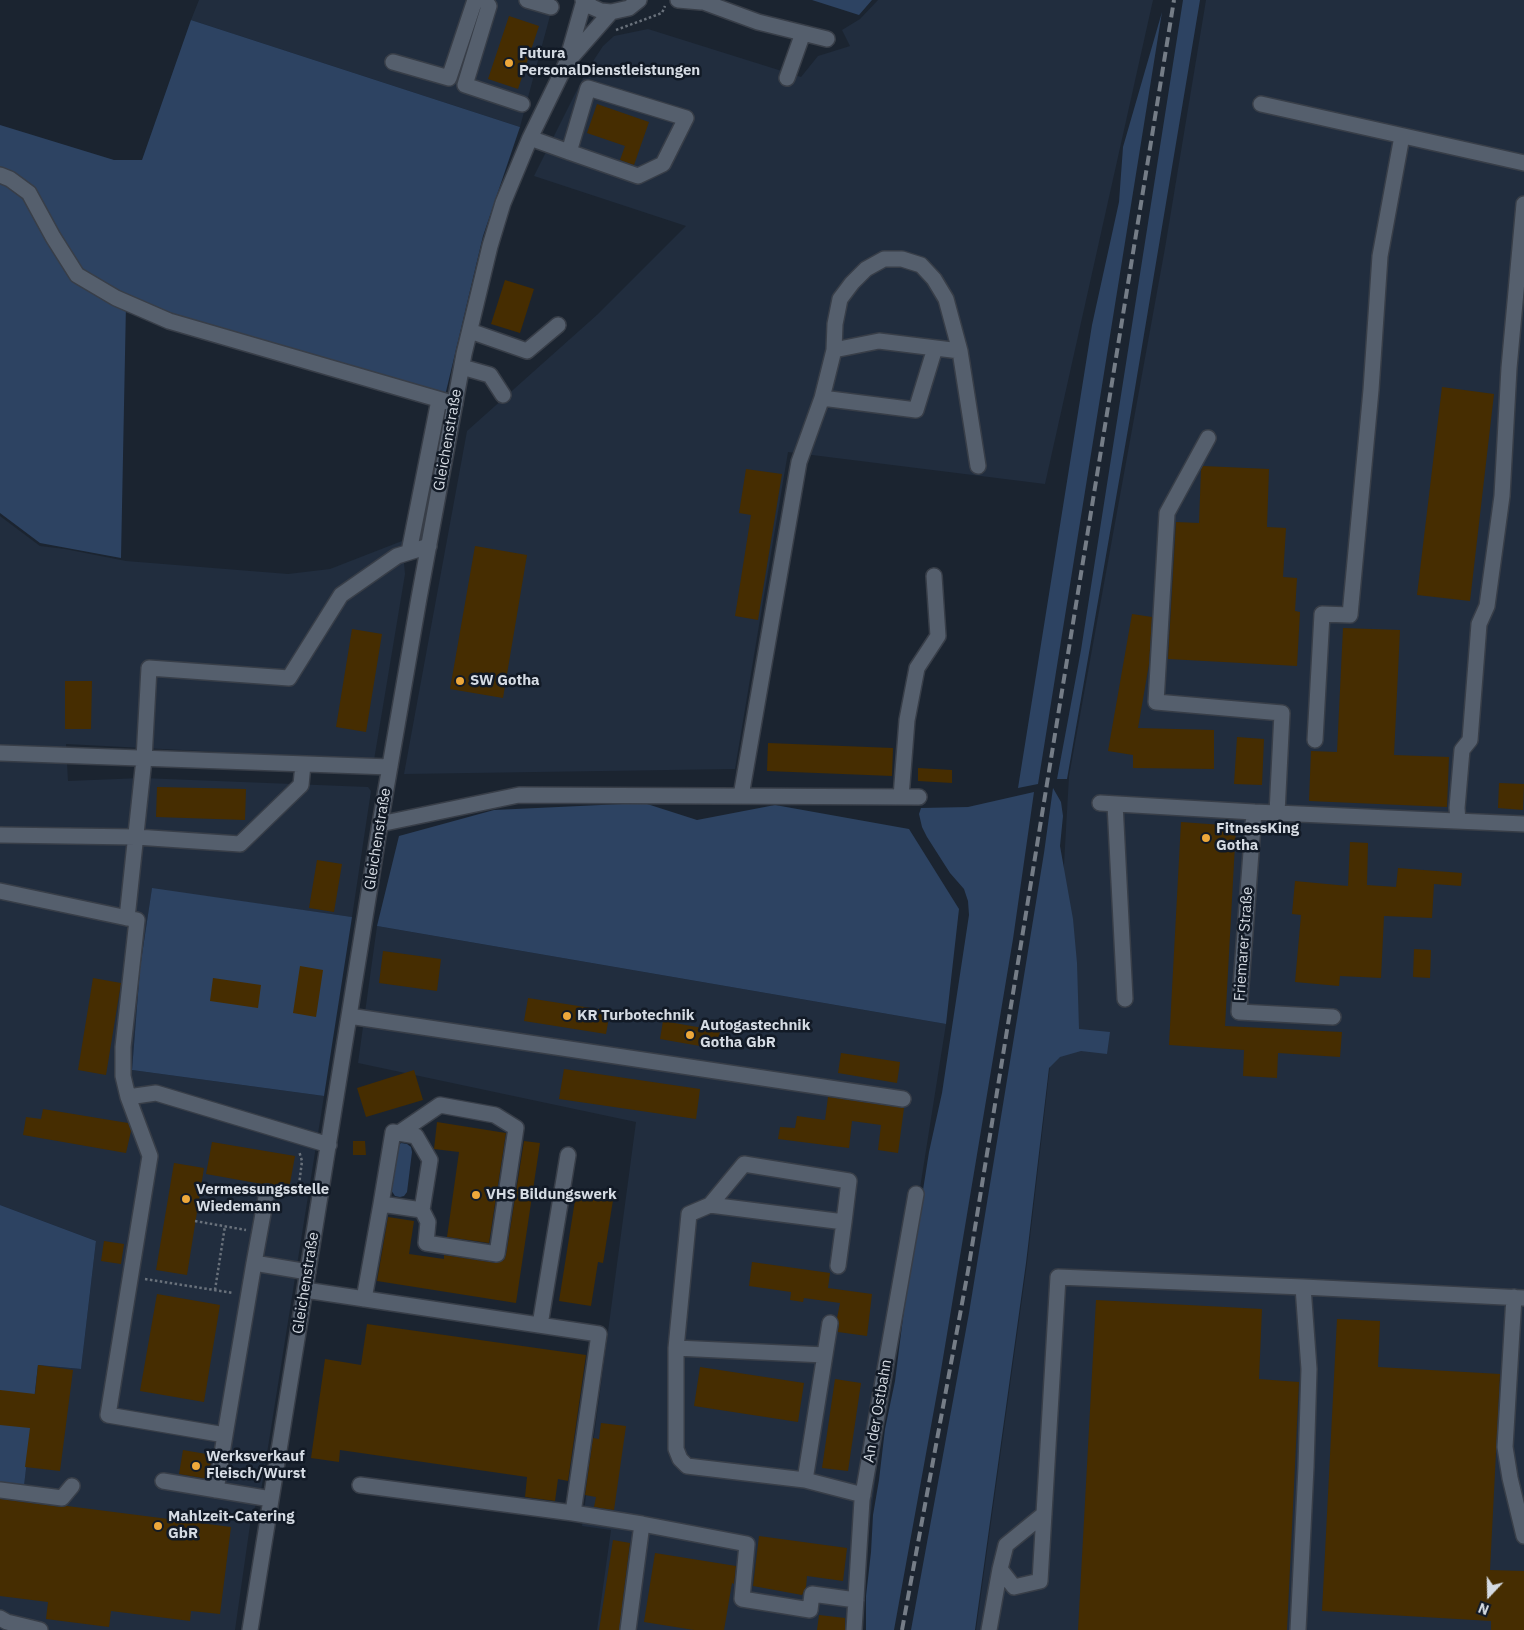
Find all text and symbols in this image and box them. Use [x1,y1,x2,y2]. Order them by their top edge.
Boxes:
place label: Futura PersonalDienstleistungen [519,45,700,80]
marker: Futura PersonalDienstleistungen [503,57,515,69]
street label: Gleichenstraße [430,388,466,492]
place label: SW Gotha [470,672,540,690]
marker: SW Gotha [454,675,466,687]
street label: Gleichenstraße [361,787,395,891]
place label: FitnessKing Gotha [1216,820,1299,855]
marker: FitnessKing Gotha [1200,832,1212,844]
street label: Friemarer Straße [1231,886,1257,1002]
place label: KR Turbotechnik [577,1007,694,1025]
marker: KR Turbotechnik [561,1010,573,1022]
place label: Autogastechnik Gotha GbR [700,1017,810,1052]
marker: Autogastechnik Gotha GbR [684,1029,696,1041]
place label: Vermessungsstelle Wiedemann [196,1181,329,1216]
place label: VHS Bildungswerk [486,1186,617,1204]
marker: VHS Bildungswerk [470,1189,482,1201]
marker: Vermessungsstelle Wiedemann [180,1193,192,1205]
street label: Gleichenstraße [289,1231,323,1335]
street label: An der Ostbahn [860,1358,896,1464]
place label: Werksverkauf Fleisch/Wurst [206,1448,306,1483]
marker: Werksverkauf Fleisch/Wurst [190,1460,202,1472]
place label: Mahlzeit-Catering GbR [168,1508,294,1543]
marker: Mahlzeit-Catering GbR [152,1520,164,1532]
north arrow [1464,1570,1514,1620]
text: N [1476,1599,1492,1619]

